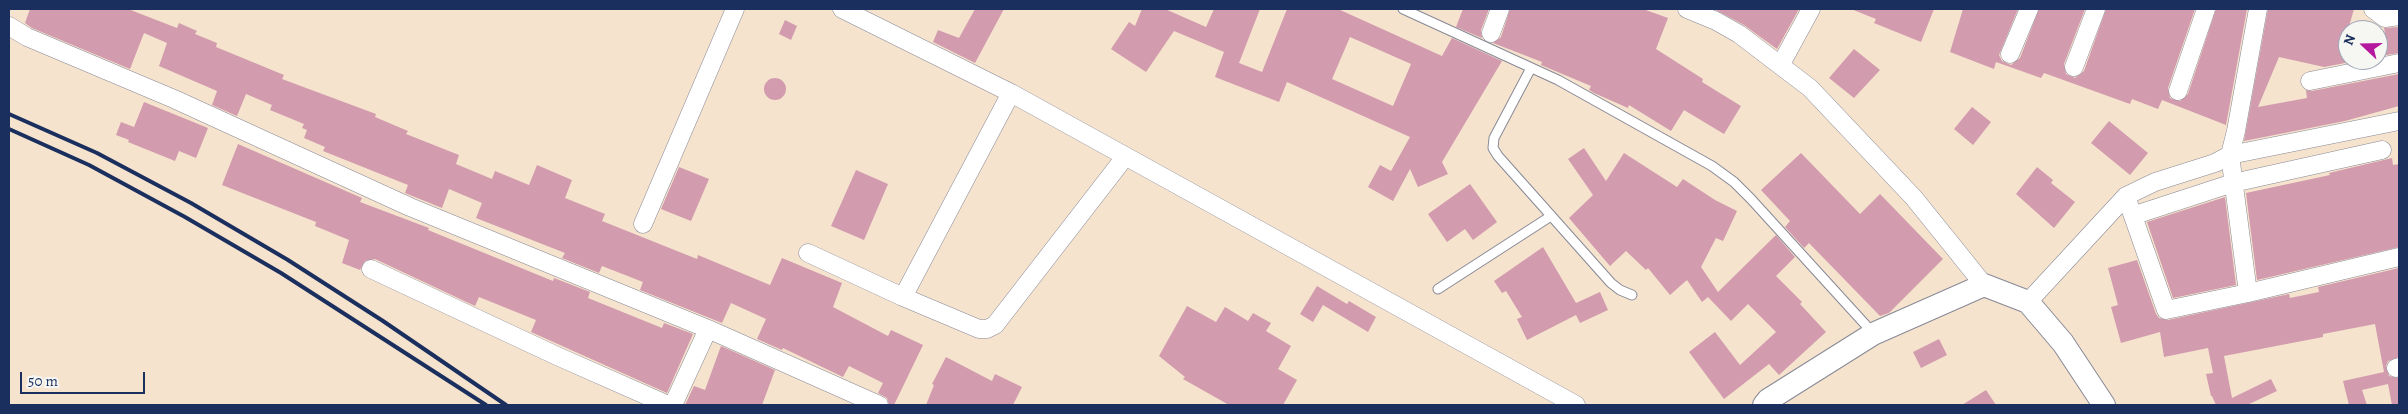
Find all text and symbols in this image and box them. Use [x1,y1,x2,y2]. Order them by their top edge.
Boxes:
north arrow [2338,20,2388,70]
text: N [2339,32,2360,48]
scale bar [22,362,148,394]
text: 50 m [28,371,58,391]

